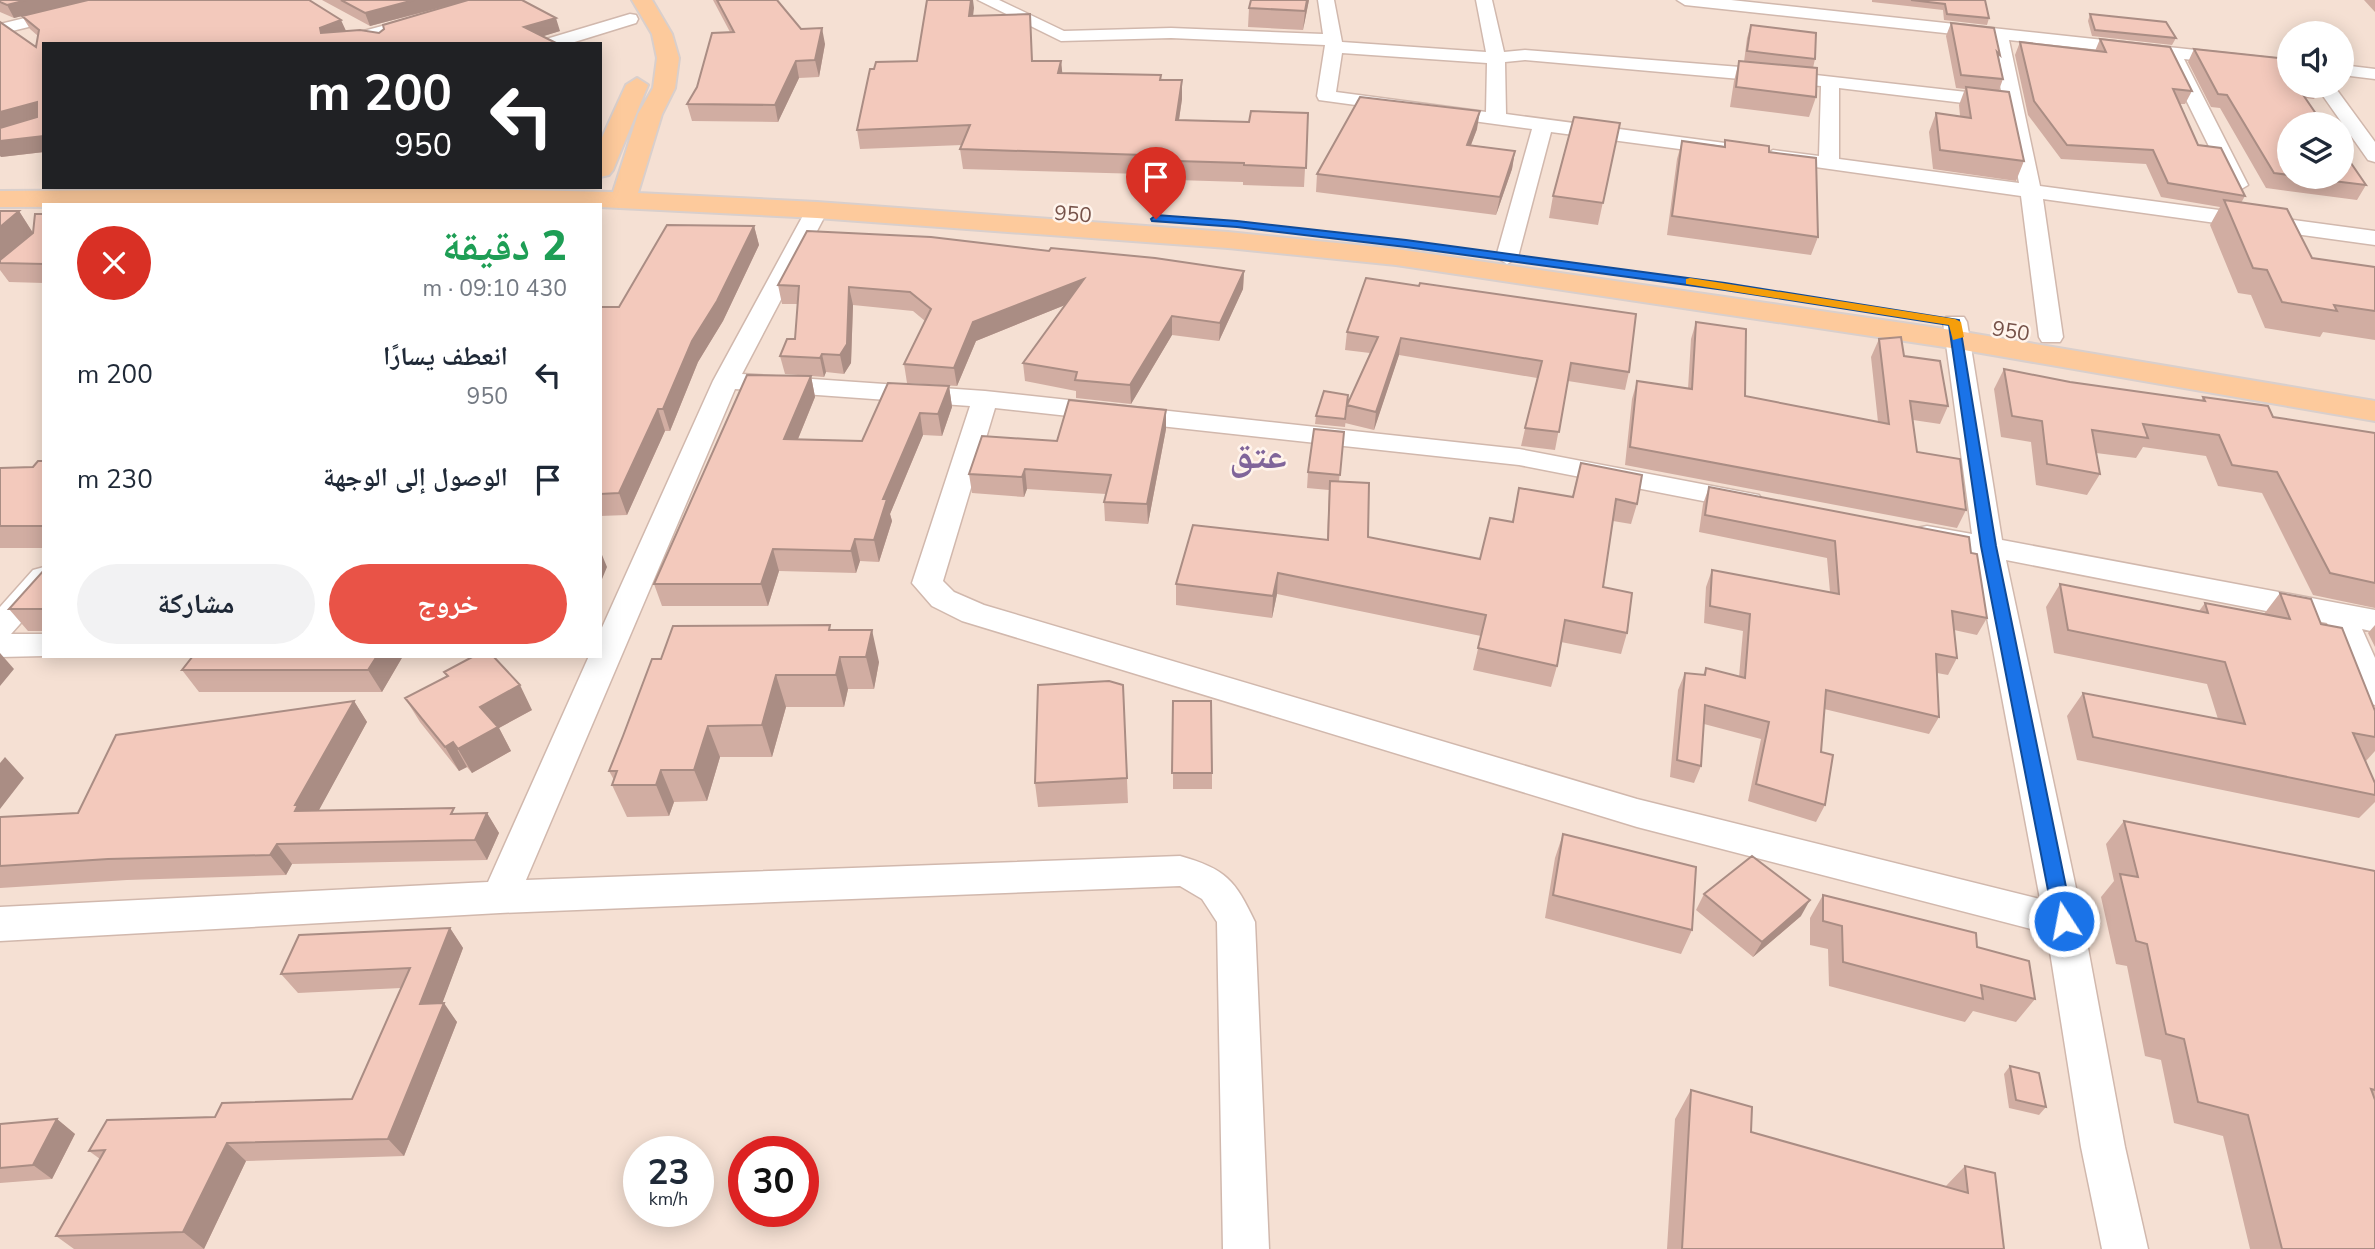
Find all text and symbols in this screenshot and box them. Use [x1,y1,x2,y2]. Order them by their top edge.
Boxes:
map controls [2277,21,2354,189]
button: sound [2277,21,2354,98]
text: 200 m [308,60,452,127]
icon: left [476,70,567,161]
button: layers [2277,112,2354,189]
text: 950 [394,124,452,167]
pin [1126,147,1186,219]
icon: arrive [1137,158,1175,196]
street label: 950 [1053,199,1093,229]
text: 2 دقيقة [442,218,567,275]
button: close [77,226,151,300]
text: 430 m · 09:10 [422,273,567,304]
street label: 950 [1990,314,2032,348]
text: انعطف يسارًا [383,339,508,374]
icon: left [529,356,567,394]
text: 200 m [77,357,153,392]
text: 950 [467,381,508,412]
district label: عتق [1229,430,1287,481]
text: الوصول إلى الوجهة [323,460,508,495]
icon: arrive [529,461,567,499]
text: 230 m [77,462,153,497]
button: مشاركة [77,564,315,644]
button: خروج [329,564,567,644]
position arrow [2027,884,2101,958]
speed limit sign: 30 [728,1136,819,1227]
text: 23 [647,1149,690,1196]
text: km/h [649,1187,688,1211]

